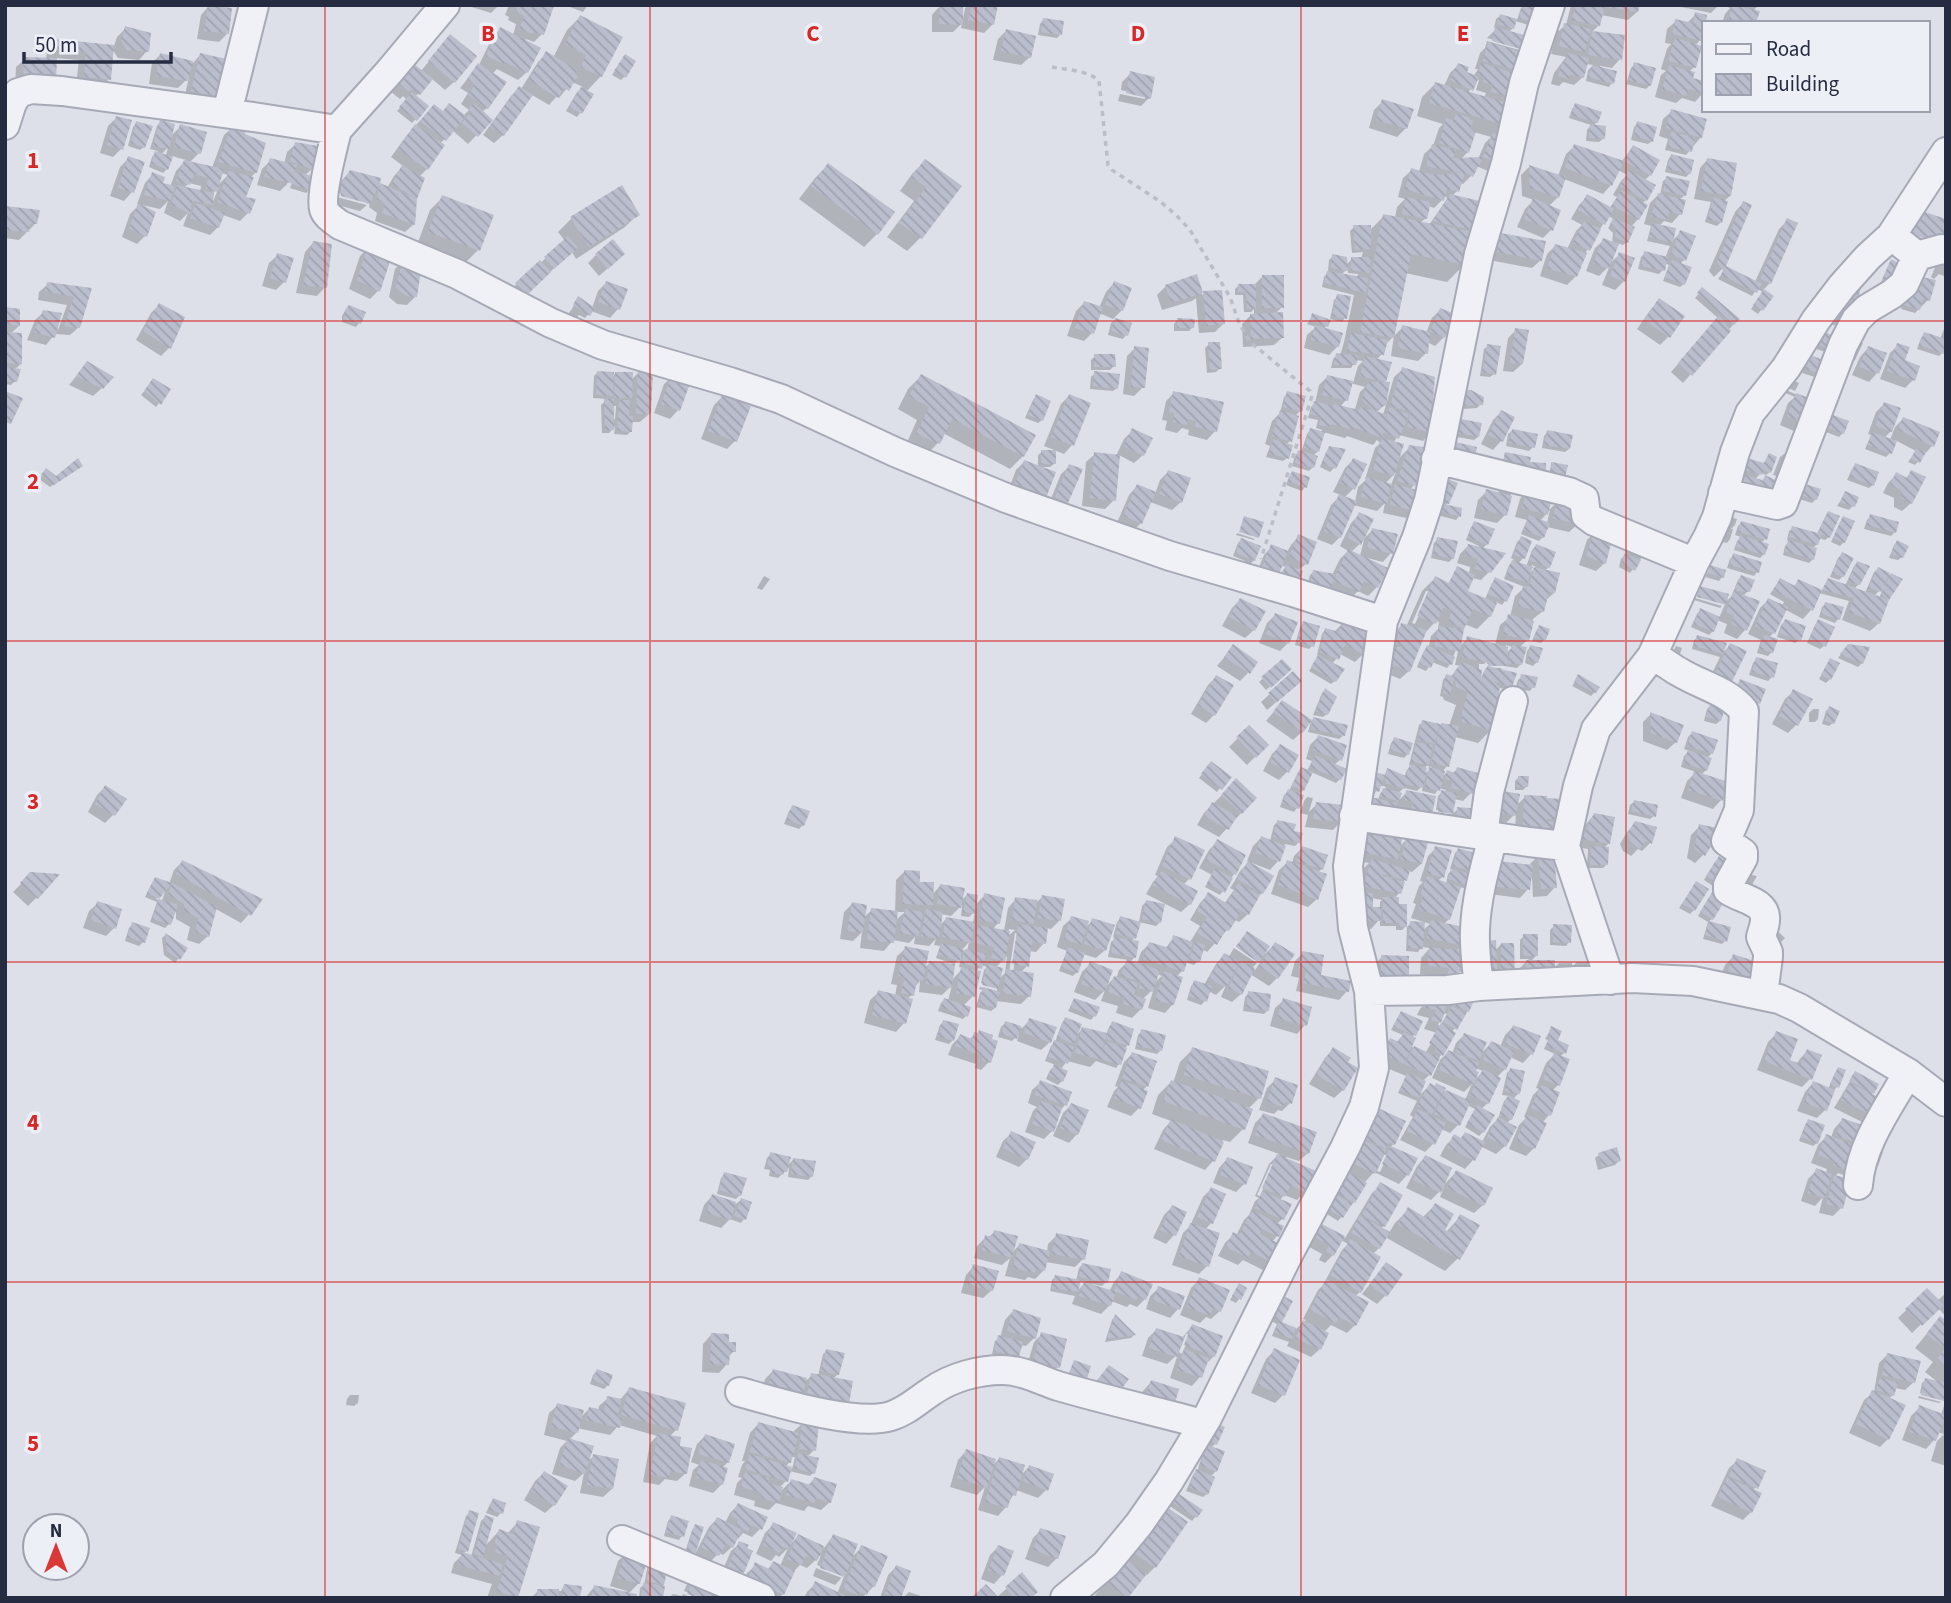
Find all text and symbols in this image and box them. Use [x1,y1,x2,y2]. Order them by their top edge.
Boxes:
text: B [481,17,495,50]
text: C [806,17,820,50]
text: D [1131,17,1145,50]
text: E [1457,17,1469,50]
scale bar [24,21,172,65]
legend [1702,21,1930,112]
text: 50 m [35,30,77,60]
text: Road [1766,34,1811,64]
text: Building [1766,69,1840,99]
text: 1 [27,144,39,177]
text: 2 [27,465,39,498]
text: 3 [27,785,39,818]
text: 4 [27,1106,39,1139]
text: 5 [27,1427,39,1460]
north arrow [21,1512,91,1582]
text: N [50,1518,62,1545]

